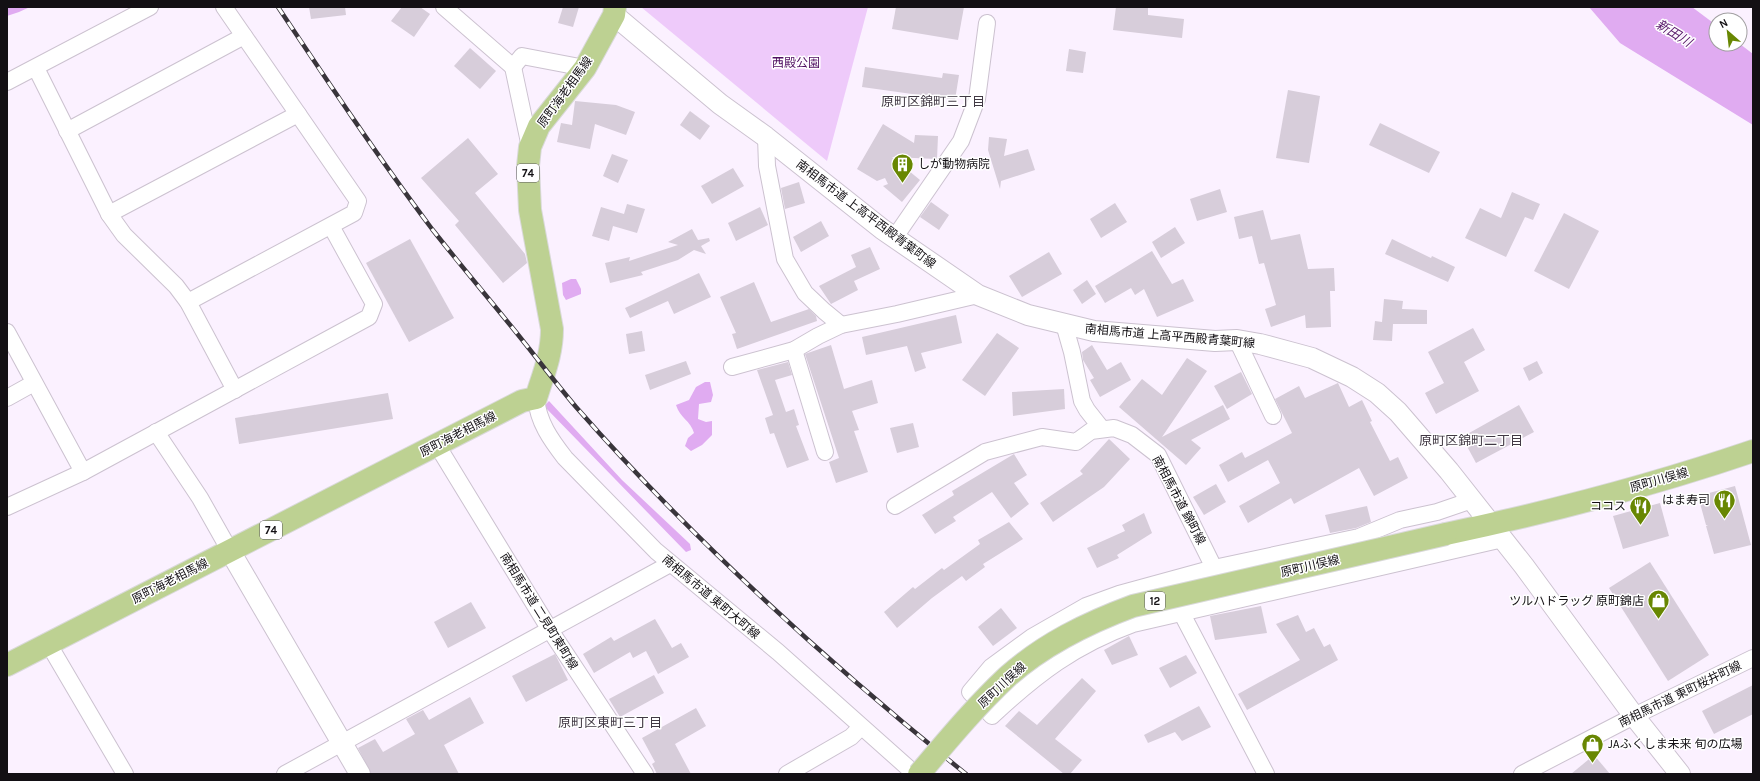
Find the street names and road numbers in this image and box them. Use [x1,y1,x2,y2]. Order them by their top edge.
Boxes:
street label: 原町海老相馬線 [535,54,595,130]
street label: 南相馬市道 上高平西殿青葉町線 [794,157,938,271]
road number: 74 [517,164,539,182]
street label: 南相馬市道 上高平西殿青葉町線 [1084,322,1256,350]
street label: 原町海老相馬線 [417,409,499,459]
street label: 南相馬市道 錦町線 [1150,453,1208,547]
street label: 原町川俣線 [1628,465,1690,495]
road number: 74 [260,521,282,539]
street label: 南相馬市道 二見町東町線 [497,550,581,672]
street label: 南相馬市道 東町大町線 [659,552,763,642]
street label: 原町川俣線 [1279,552,1341,580]
street label: 原町海老相馬線 [129,556,211,606]
road number: 12 [1145,592,1165,610]
street label: 南相馬市道 東町桜井町線 [1616,658,1744,730]
street label: 原町川俣線 [975,659,1029,711]

